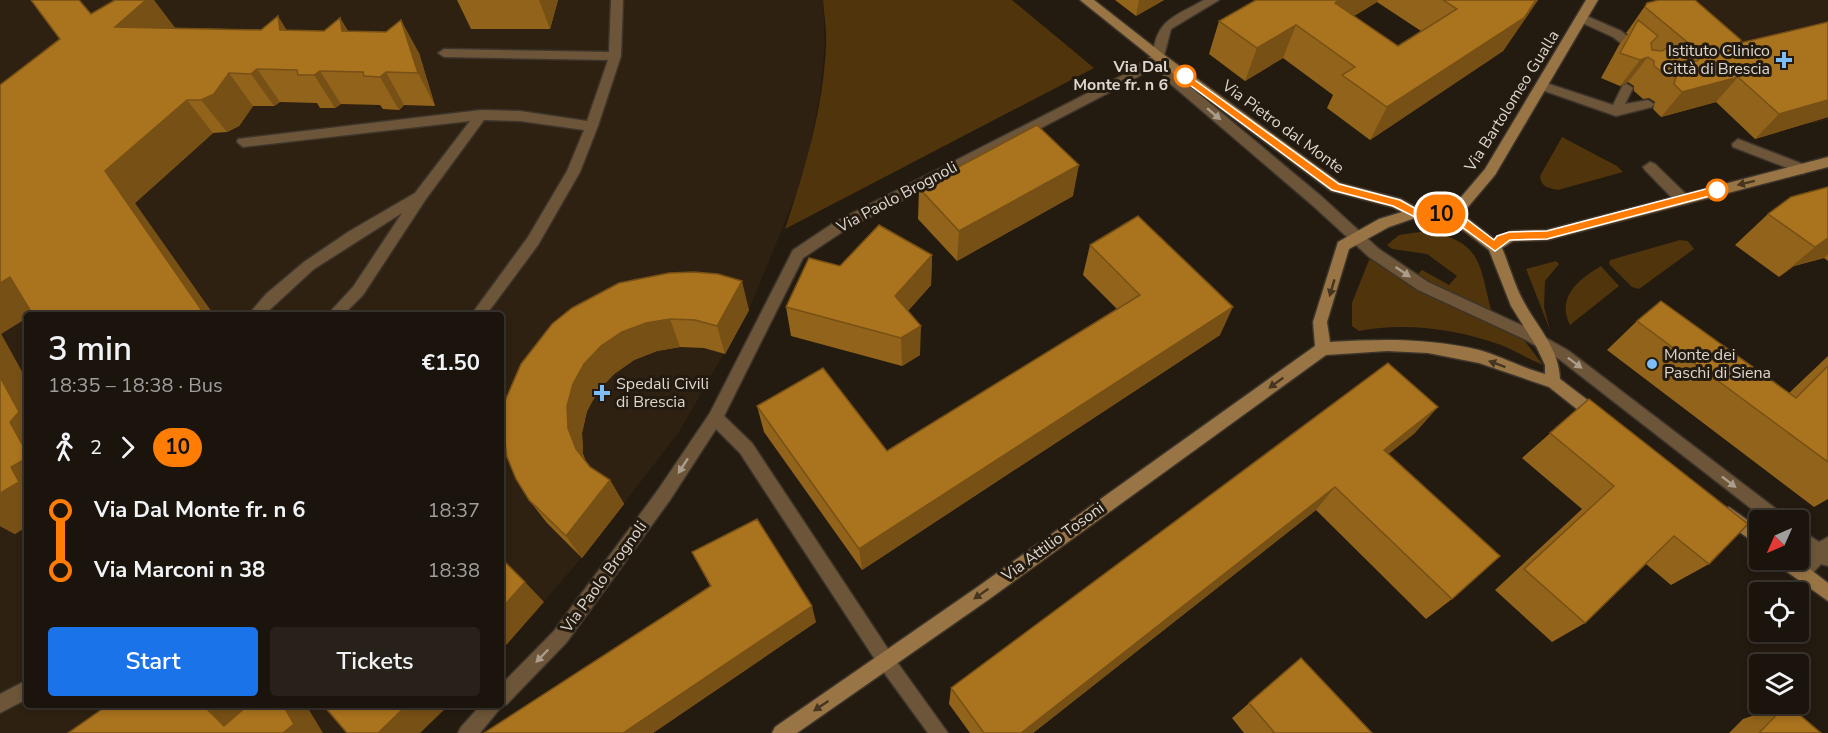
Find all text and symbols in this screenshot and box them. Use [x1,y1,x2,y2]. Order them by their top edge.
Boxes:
street label: Via Bartolomeo Gualla [1459,26,1565,177]
place label: Istituto Clinico Città di Brescia [1663,40,1770,80]
marker: Istituto Clinico Città di Brescia [1775,51,1793,69]
place label: Via Dal Monte fr. n 6 [1073,56,1168,96]
marker: Via Dal Monte fr. n 6 [1174,65,1196,87]
street label: Via Pietro dal Monte [1217,75,1349,179]
one-way arrow [1206,107,1222,120]
street label: Via Paolo Brognoli [832,156,961,238]
one-way arrow [1737,178,1755,188]
unlabelled marker [1706,179,1728,201]
line badge: 10 [1414,194,1468,234]
text: 10 [1428,200,1454,228]
one-way arrow [1394,267,1411,278]
one-way arrow [1327,279,1336,297]
text: 3 min [48,327,132,372]
place label: Monte dei Paschi di Siena [1664,344,1771,384]
text: €1.50 [422,348,480,378]
one-way arrow [1567,357,1582,369]
marker: Monte dei Paschi di Siena [1645,357,1659,371]
one-way arrow [1488,358,1506,368]
text: 18:35 – 18:38 · Bus [48,372,223,399]
place label: Spedali Civili di Brescia [616,373,709,413]
one-way arrow [1268,377,1284,389]
marker: Spedali Civili di Brescia [593,384,611,402]
icon: walk [48,431,81,464]
icon: forward [111,431,144,464]
text: 10 [165,433,190,461]
text: 2 [90,434,102,461]
one-way arrow [678,458,689,475]
one-way arrow [1721,476,1737,489]
text: Via Dal Monte fr. n 6 [94,495,305,525]
text: 18:37 [427,497,480,524]
street label: Via Attilio Tosoni [997,497,1109,587]
north arrow [1749,510,1809,570]
map controls [1749,510,1809,714]
street label: Via Paolo Brognoli [555,517,652,638]
text: Via Marconi n 38 [94,555,265,585]
text: 18:38 [427,557,480,584]
button: locate [1749,582,1809,642]
one-way arrow [973,588,989,600]
button: Start [48,627,258,696]
button: Tickets [270,627,480,696]
one-way arrow [535,649,549,663]
button: layers [1749,654,1809,714]
one-way arrow [813,700,829,712]

